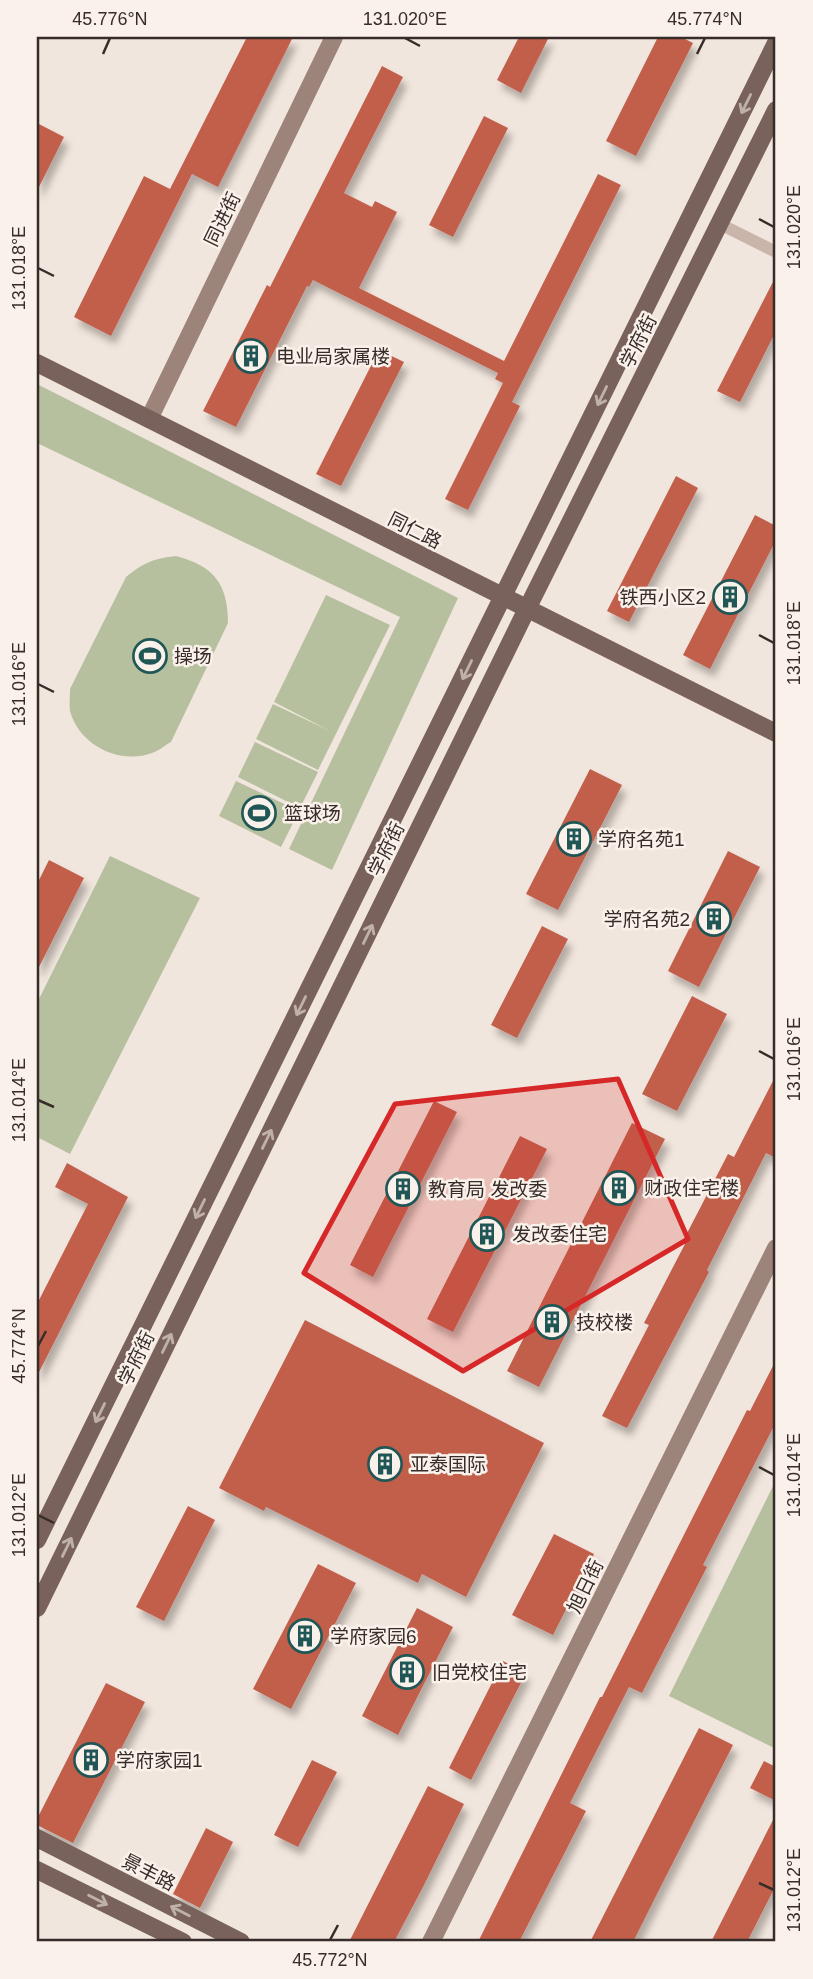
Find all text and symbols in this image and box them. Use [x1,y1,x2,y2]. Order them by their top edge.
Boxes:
text: 45.776°N [72,9,148,29]
text: 131.020°E [363,9,447,29]
text: 45.774°N [667,9,743,29]
one-way arrow [739,93,753,114]
text: 131.020°E [784,185,804,269]
street label: 同进街 [201,189,244,249]
text: 131.018°E [9,226,29,310]
street label: 学府街 [616,311,661,371]
building icon: 电业局家属楼 [232,337,270,375]
place label: 电业局家属楼 [276,346,390,367]
one-way arrow [595,385,609,406]
street label: 同仁路 [385,508,445,553]
building icon: 铁西小区2 [711,578,749,616]
place label: 铁西小区2 [619,587,706,608]
text: 131.018°E [784,601,804,685]
sports icon: 操场 [131,637,169,675]
text: 131.016°E [9,642,29,726]
place label: 操场 [174,646,212,667]
one-way arrow [460,659,474,680]
sports icon: 篮球场 [240,794,278,832]
place label: 篮球场 [284,803,341,824]
street label: 学府街 [365,819,408,879]
building icon: 学府名苑1 [555,820,593,858]
place label: 学府名苑1 [598,829,685,850]
building icon: 学府名苑2 [695,900,733,938]
place label: 学府名苑2 [603,909,690,930]
one-way arrow [361,924,375,945]
one-way arrow [294,995,308,1016]
text: 131.016°E [784,1017,804,1101]
text: 131.014°E [9,1058,29,1142]
one-way arrow [261,1129,275,1150]
building icon: 财政住宅楼 [600,1169,638,1207]
building icon: 教育局 发改委 [384,1170,422,1208]
place label: 财政住宅楼 [644,1178,739,1199]
place label: 教育局 发改委 [428,1179,547,1200]
one-way arrow [193,1199,207,1219]
building icon: 发改委住宅 [468,1215,506,1253]
place label: 发改委住宅 [512,1224,607,1245]
building icon: 技校楼 [533,1303,571,1341]
text: 45.774°N [9,1308,29,1384]
place label: 技校楼 [576,1312,633,1333]
street label: 学府街 [115,1328,158,1388]
one-way arrow [161,1333,174,1354]
one-way arrow [92,1402,106,1423]
text: 131.014°E [784,1433,804,1517]
building icon: 亚泰国际 [366,1445,404,1483]
place label: 亚泰国际 [410,1454,486,1475]
text: 131.012°E [9,1473,29,1557]
one-way arrow [60,1537,74,1558]
street label: 旭日街 [564,1556,607,1616]
building icon: 学府家园6 [286,1617,324,1655]
place label: 学府家园6 [330,1626,417,1647]
building icon: 旧党校住宅 [388,1653,426,1691]
place label: 旧党校住宅 [432,1662,527,1683]
building icon: 学府家园1 [72,1741,110,1779]
place label: 学府家园1 [116,1750,203,1771]
text: 131.012°E [784,1848,804,1932]
street label: 景丰路 [119,1850,179,1895]
one-way arrow [87,1893,108,1907]
one-way arrow [171,1904,191,1918]
text: 45.772°N [292,1950,368,1970]

